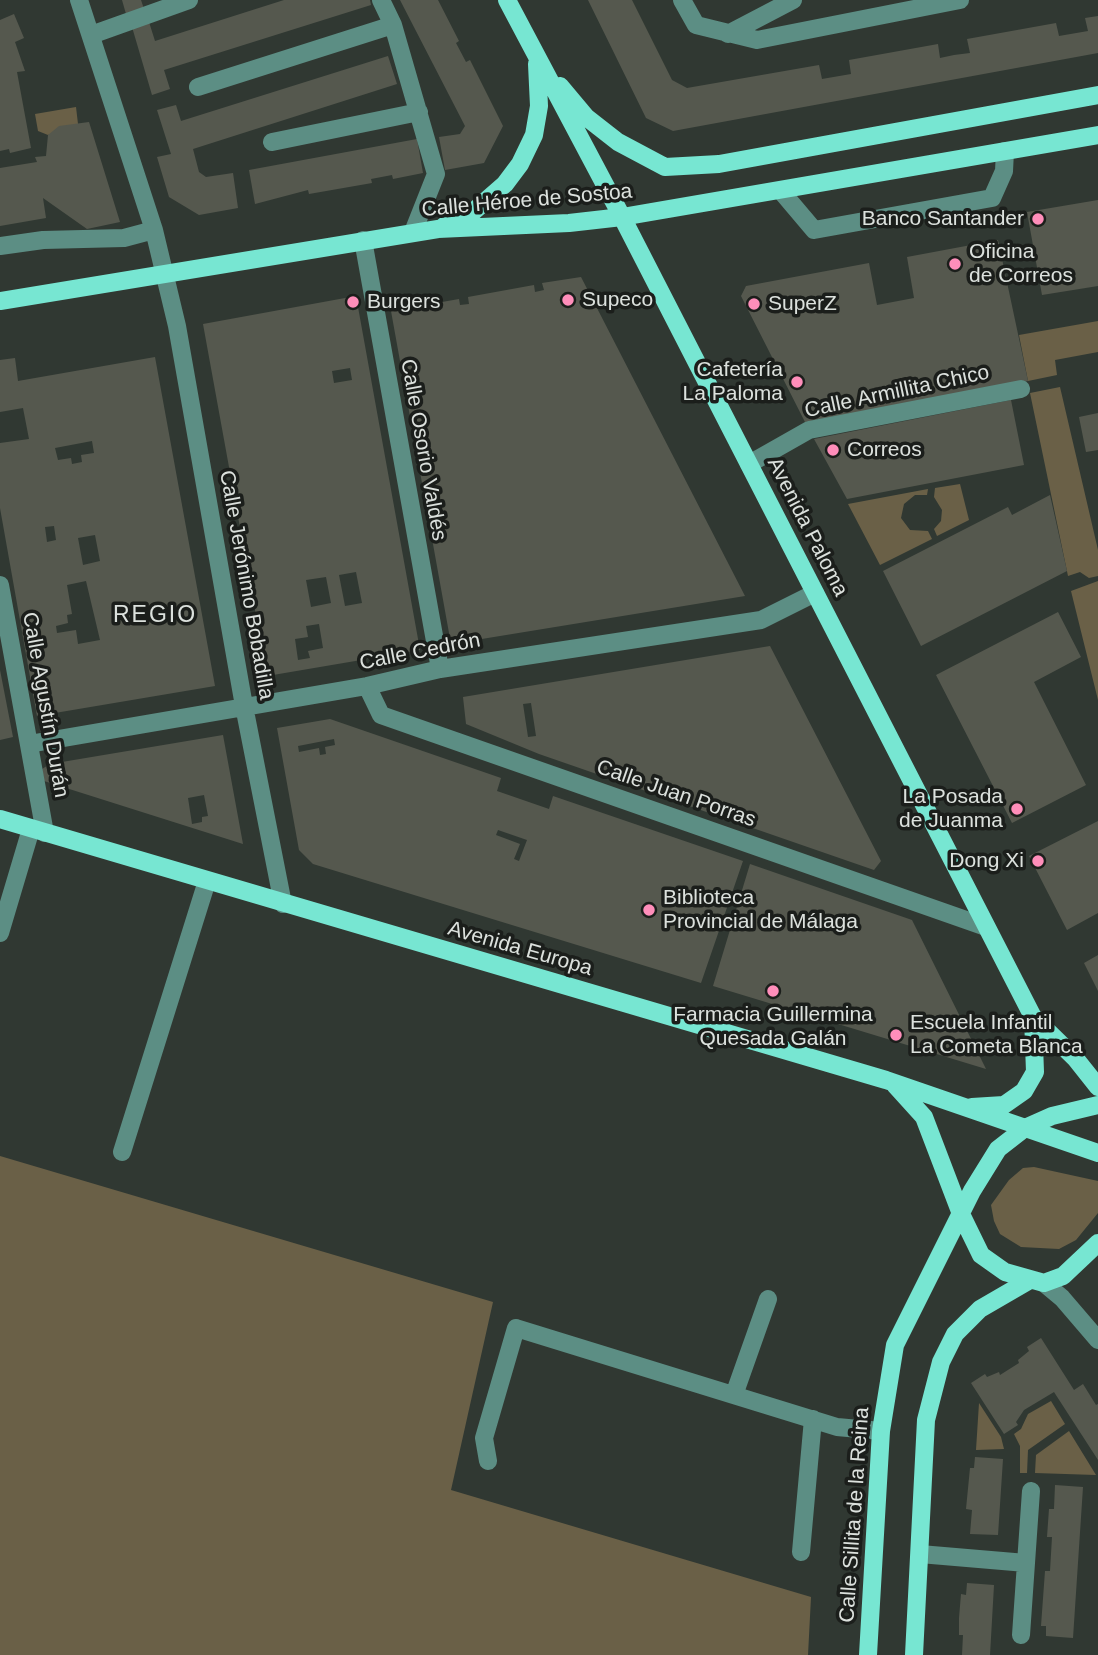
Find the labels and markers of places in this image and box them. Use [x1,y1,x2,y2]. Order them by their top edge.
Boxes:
place label: Banco Santander [862,206,1024,232]
marker: Banco Santander [1030,211,1046,227]
place label: Oficina de Correos [969,239,1073,289]
marker: Oficina de Correos [947,256,963,272]
place label: Supeco [582,287,653,313]
place label: Burgers [367,289,441,315]
place label: SuperZ [768,291,837,317]
marker: Supeco [560,292,576,308]
marker: Burgers [345,294,361,310]
marker: SuperZ [746,296,762,312]
place label: Cafetería La Paloma [683,357,783,407]
marker: Cafetería La Paloma [789,374,805,390]
place label: Correos [847,437,922,463]
marker: Correos [825,442,841,458]
place label: La Posada de Juanma [899,784,1003,834]
marker: La Posada de Juanma [1009,801,1025,817]
place label: Dong Xi [949,848,1024,874]
marker: Dong Xi [1030,853,1046,869]
place label: Biblioteca Provincial de Málaga [663,885,858,935]
marker: Biblioteca Provincial de Málaga [641,902,657,918]
marker: Farmacia Guillermina Quesada Galán [765,983,781,999]
place label: Farmacia Guillermina Quesada Galán [673,1002,873,1052]
place label: Escuela Infantil La Cometa Blanca [910,1010,1083,1060]
marker: Escuela Infantil La Cometa Blanca [888,1027,904,1043]

